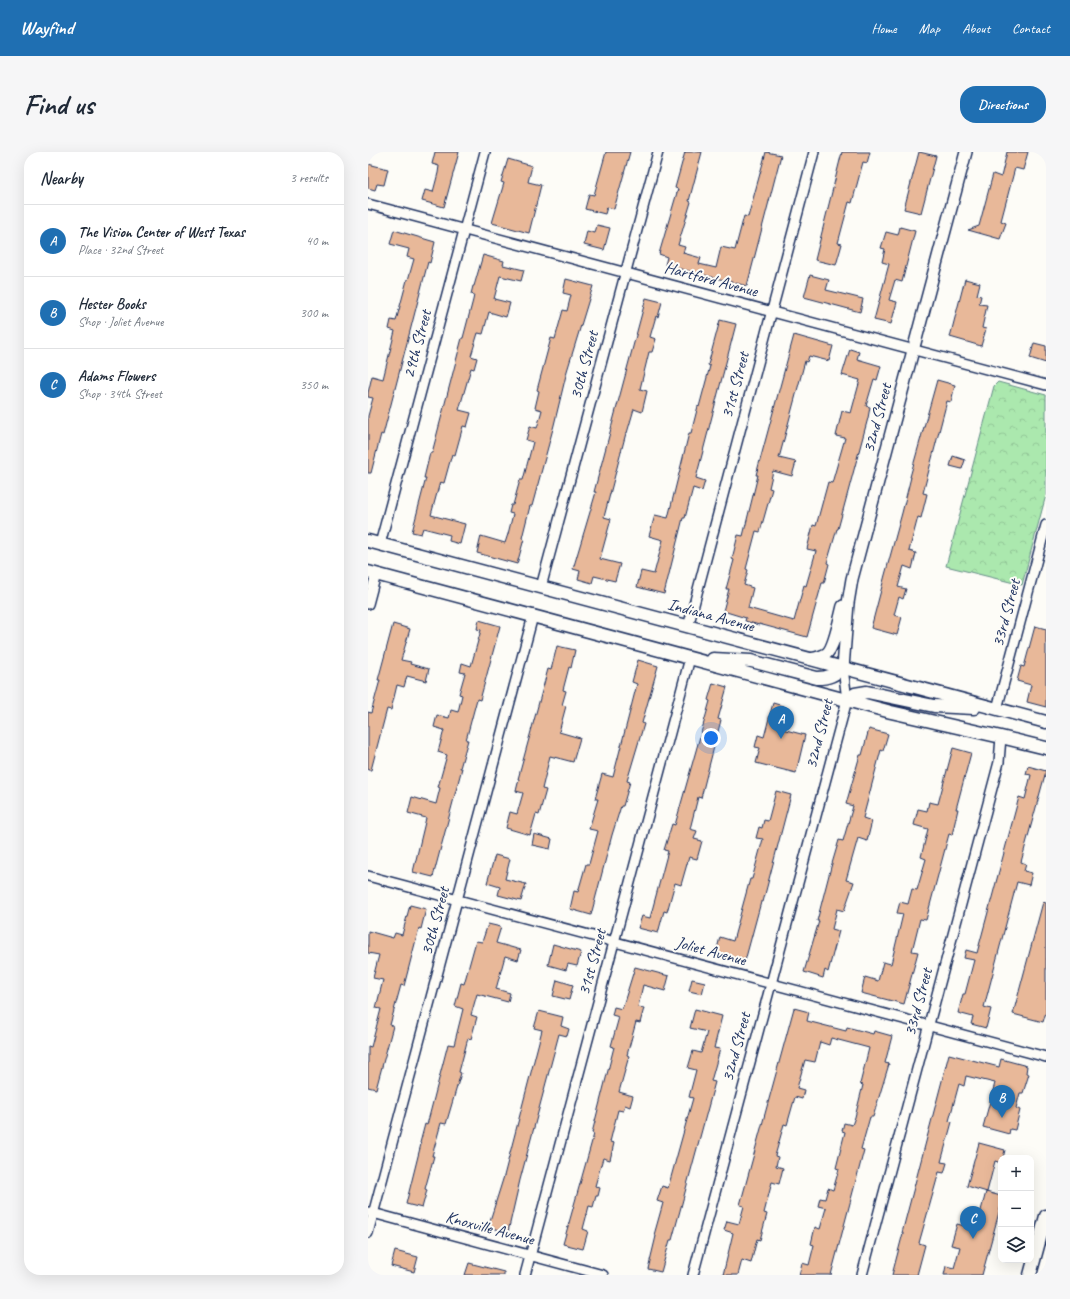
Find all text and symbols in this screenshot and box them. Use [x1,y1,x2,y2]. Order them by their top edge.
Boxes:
text: Wayfind [20,16,73,40]
text: Home [871,20,897,37]
text: Map [919,20,940,37]
text: About [962,20,990,37]
text: Contact [1012,20,1050,37]
button: Directions [960,86,1046,123]
text: Find us [24,87,94,122]
text: Nearby [40,168,83,189]
text: 3 results [290,170,328,186]
text: The Vision Center of West Texas [78,223,245,242]
text: A [50,233,56,249]
text: 40 m [306,233,328,249]
text: Place · 32nd Street [78,242,163,258]
street label: Hartford Avenue [662,256,761,302]
text: Hester Books [78,295,145,314]
text: B [50,305,56,321]
text: 300 m [300,305,328,321]
street label: 29th Street [398,305,437,380]
text: Shop · Joliet Avenue [78,314,164,330]
street label: 30th Street [565,326,604,401]
street label: 31st Street [716,347,754,420]
text: Adams Flowers [78,367,155,386]
text: C [50,377,56,393]
text: 350 m [300,377,328,393]
street label: 32nd Street [858,379,897,455]
text: Shop · 34th Street [78,386,162,402]
street label: 33rd Street [987,575,1026,649]
street label: Indiana Avenue [665,593,758,637]
street label: 32nd Street [800,695,838,771]
pin: A [768,706,794,739]
your location [701,728,721,748]
street label: 30th Street [416,882,455,957]
street label: 31st Street [573,924,611,997]
street label: Joliet Avenue [673,931,750,971]
street label: 33rd Street [899,964,938,1038]
street label: 32nd Street [717,1008,756,1084]
pin: B [989,1085,1015,1118]
map controls [998,1155,1034,1263]
button: + [998,1155,1034,1191]
button: − [998,1191,1034,1227]
street label: Knoxville Avenue [444,1206,538,1250]
pin: C [960,1206,986,1239]
button: layers [998,1227,1034,1263]

